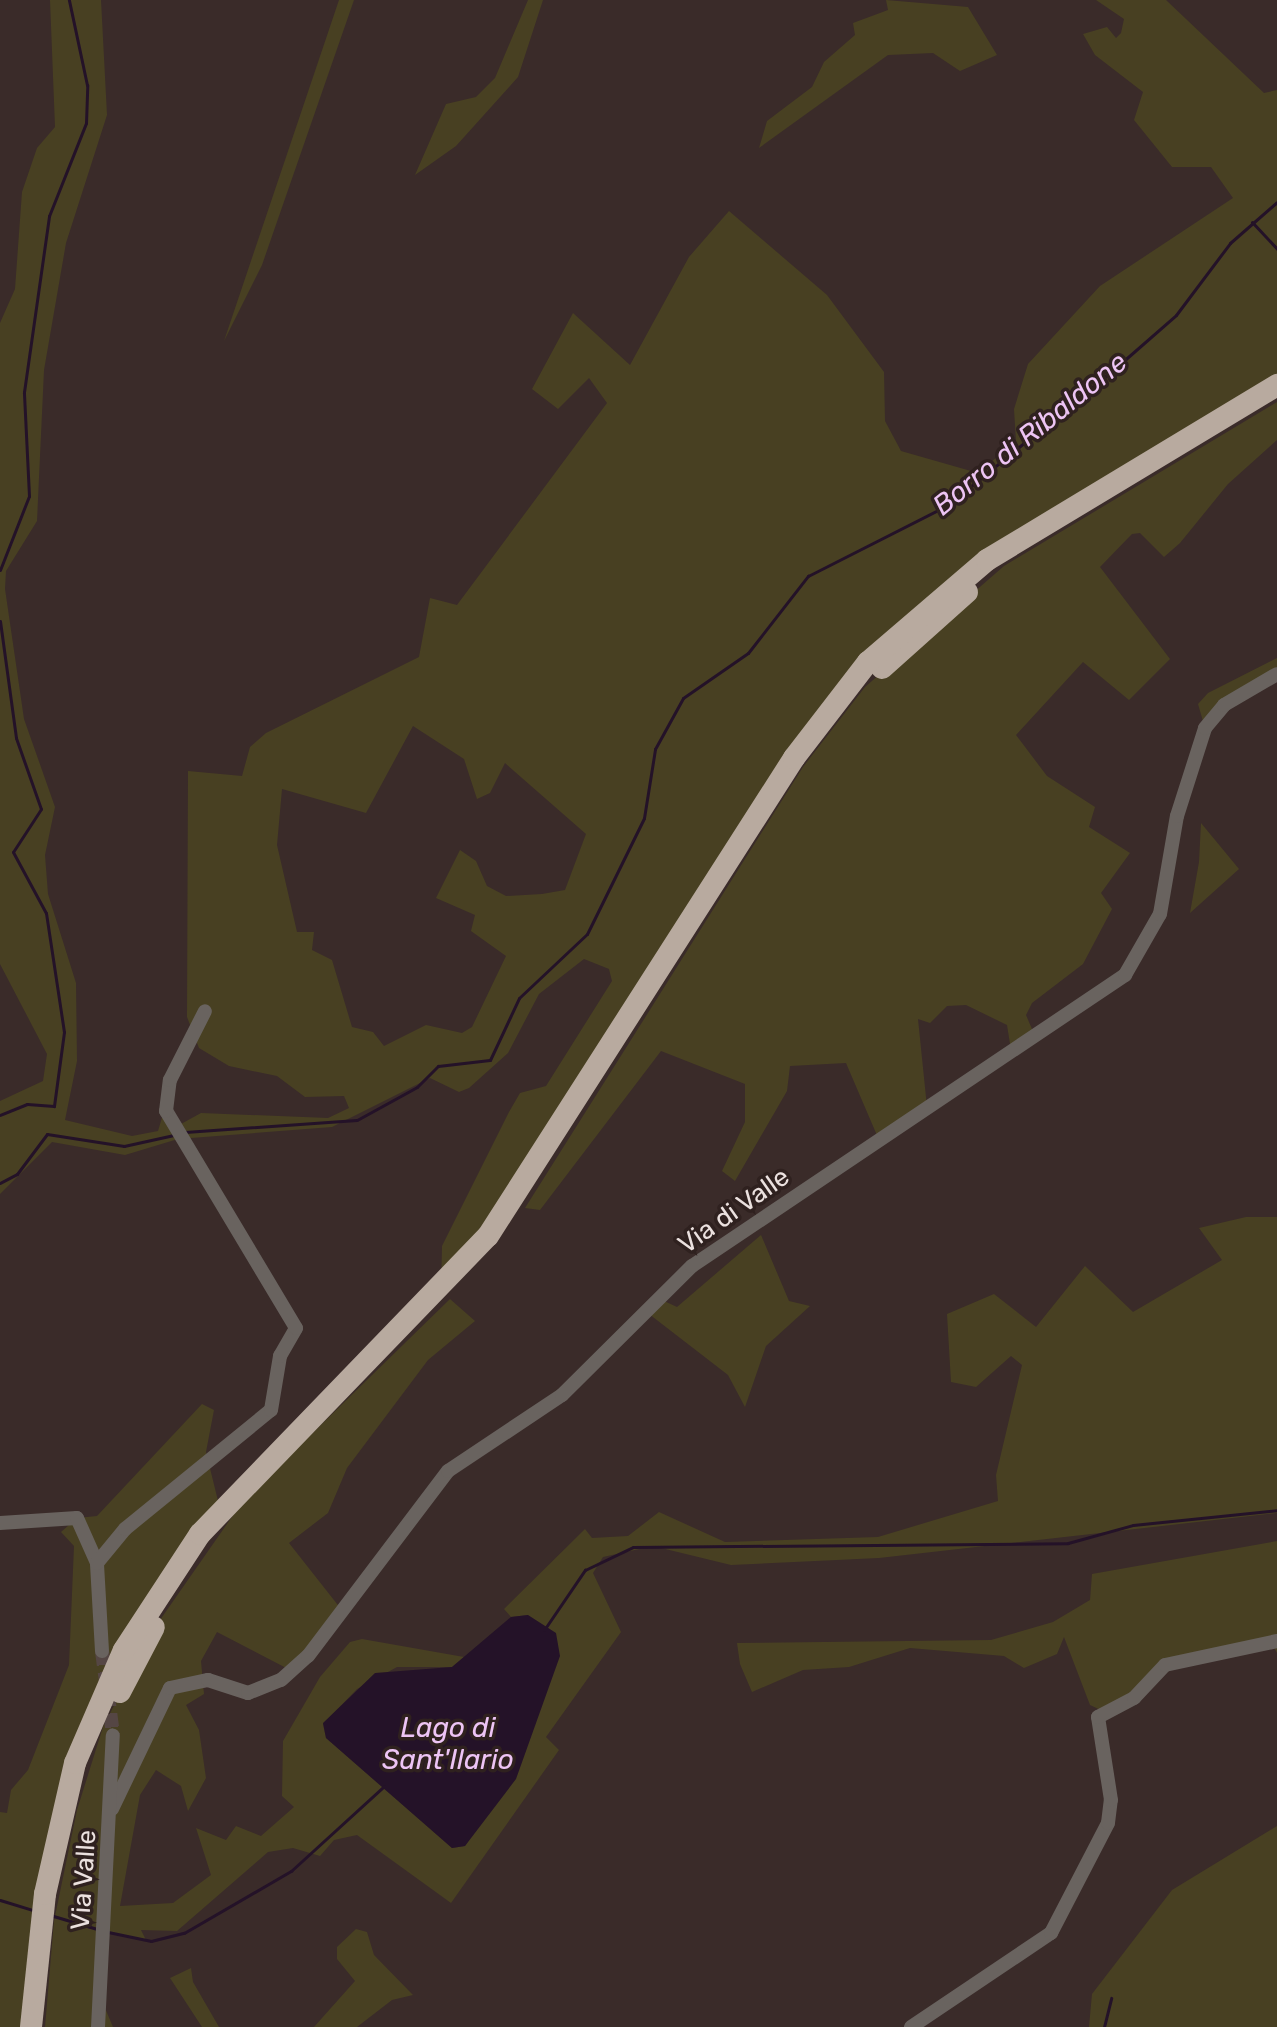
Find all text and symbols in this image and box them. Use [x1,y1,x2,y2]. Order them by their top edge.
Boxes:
water label: Borro di Ribaldone [926,345,1134,523]
street label: Via di Valle [672,1161,796,1261]
water label: Lago di Sant'Ilario [382,1711,514,1777]
street label: Via Valle [65,1828,103,1932]

